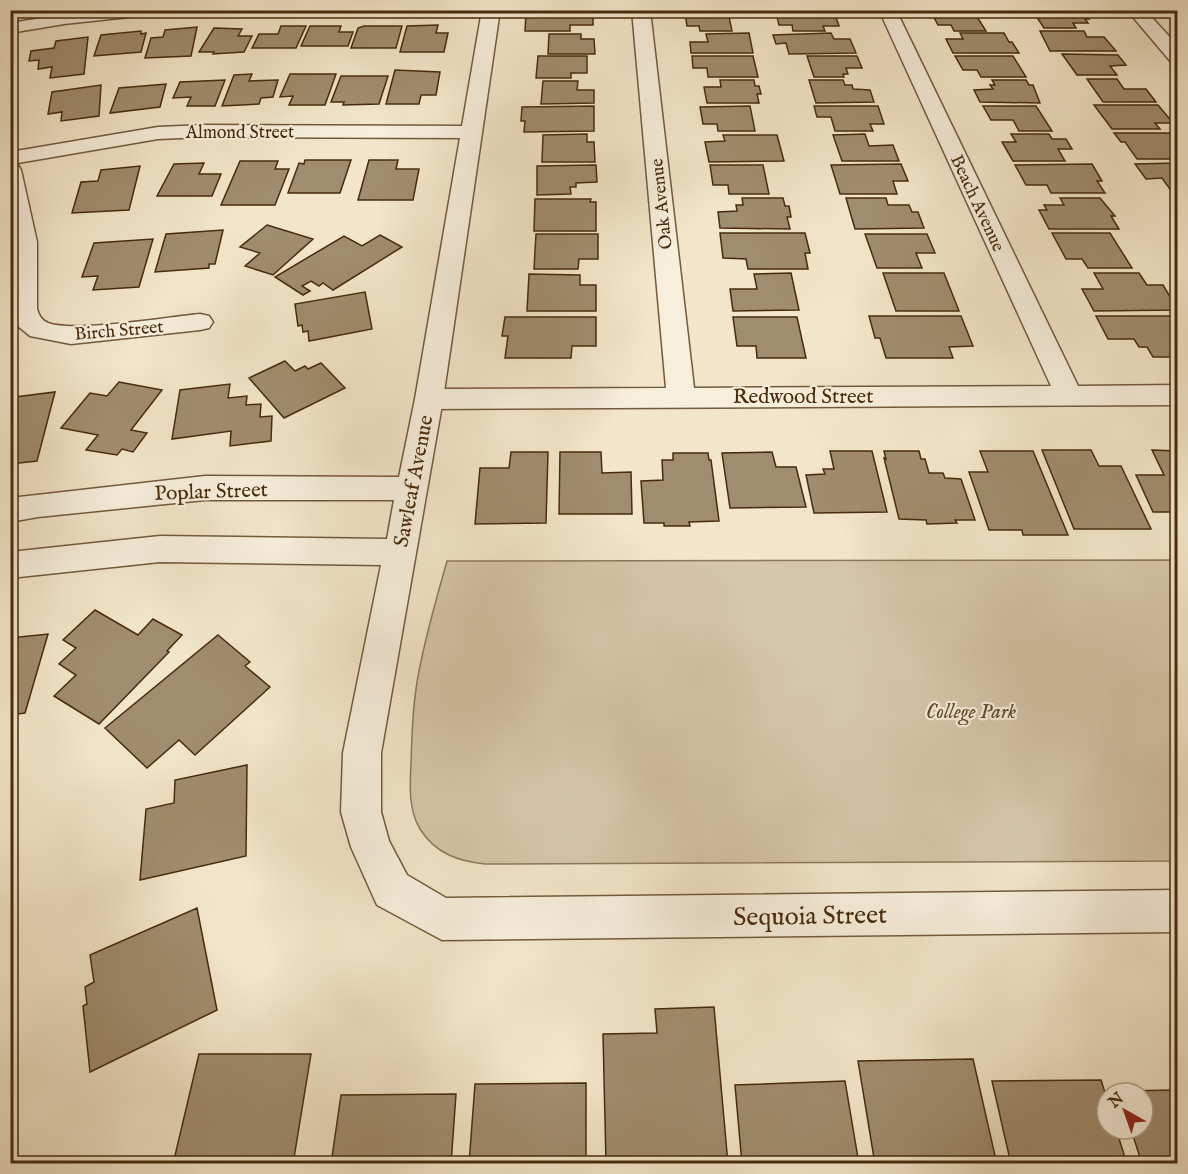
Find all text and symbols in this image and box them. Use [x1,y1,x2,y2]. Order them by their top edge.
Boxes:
street label: Almond Street [185,122,294,145]
street label: Beach Avenue [944,152,1009,256]
street label: Oak Avenue [646,157,679,250]
street label: Birch Street [74,316,165,347]
street label: Redwood Street [733,384,873,411]
street label: Sawleaf Avenue [388,413,441,550]
street label: Poplar Street [154,477,268,508]
park label: College Park [926,699,1017,726]
street label: Sequoia Street [733,899,887,934]
north arrow [1095,1081,1155,1141]
text: N [1104,1089,1128,1114]

